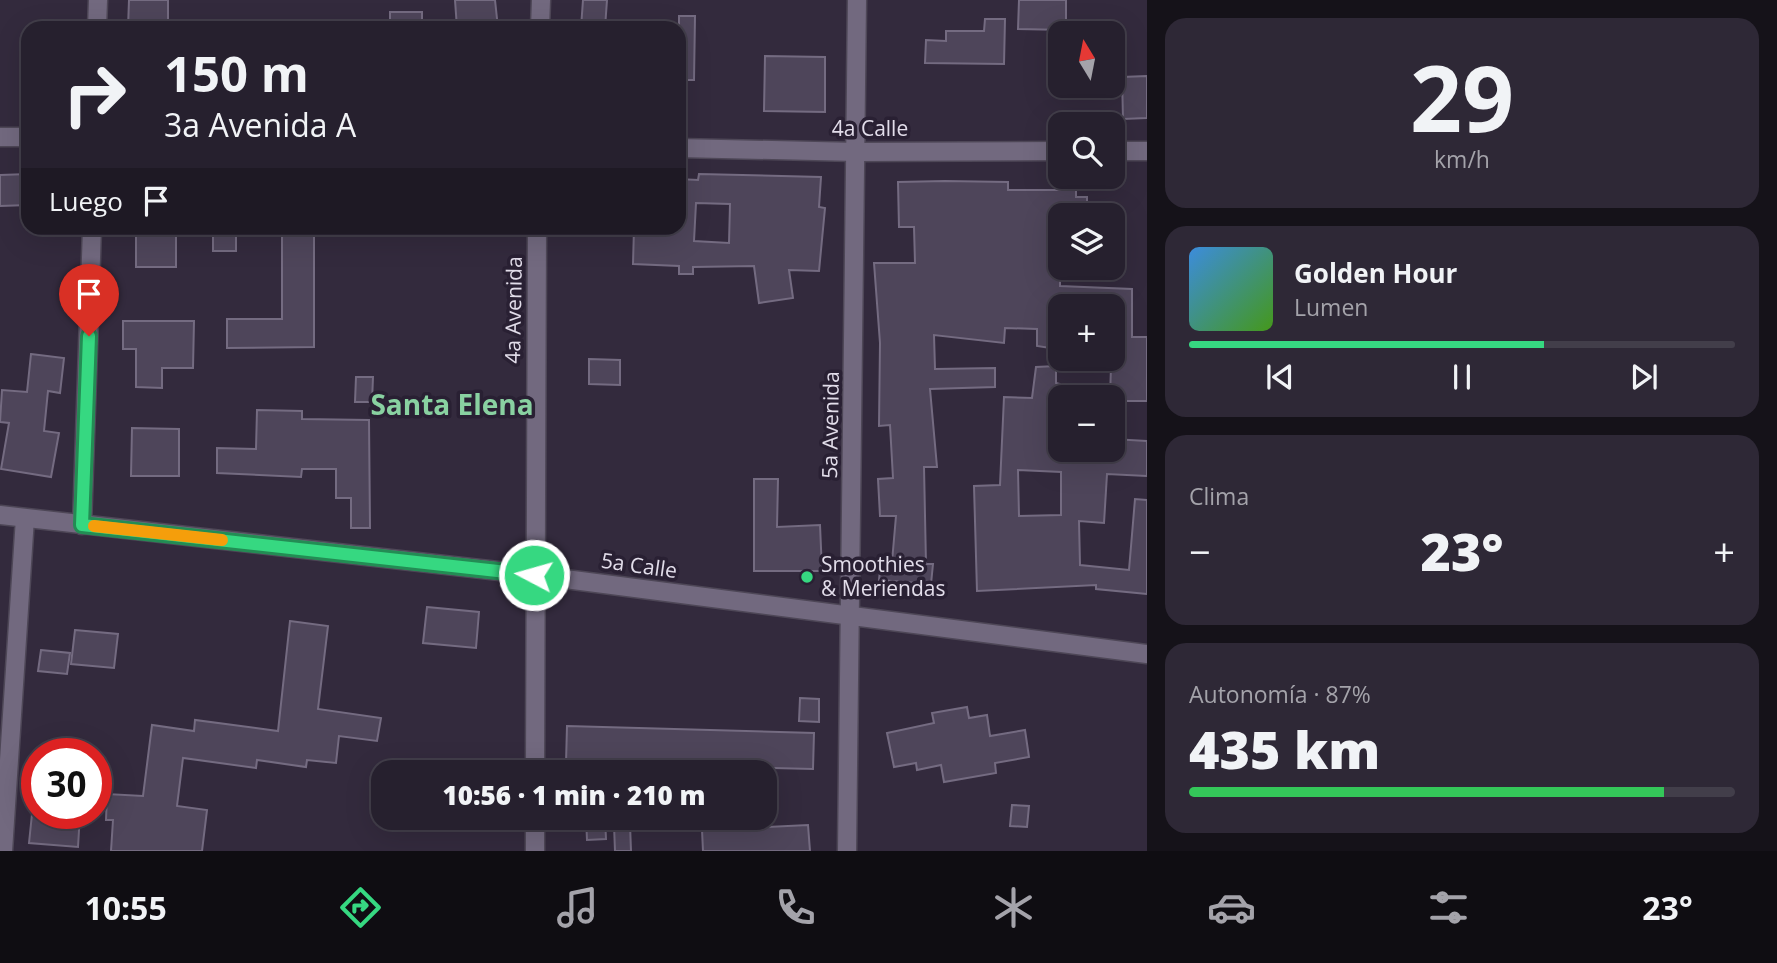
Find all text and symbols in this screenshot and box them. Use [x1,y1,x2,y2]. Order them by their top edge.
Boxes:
north arrow [1048,21,1125,98]
map controls [1048,21,1125,462]
text: 29 [1410,35,1514,159]
text: 150 m [164,40,309,106]
icon: right [49,49,140,140]
text: 3a Avenida A [164,103,356,146]
button: search [1048,112,1125,189]
street label: 4a Calle [832,114,908,142]
text: km/h [1434,143,1490,175]
icon: arrive [137,182,175,220]
text: Luego [49,183,123,219]
button: layers [1048,203,1125,280]
text: Golden Hour [1294,255,1457,291]
street label: 4a Avenida [498,256,528,364]
pin [59,264,119,336]
icon: arrive [70,275,108,313]
text: Lumen [1294,291,1368,323]
button: + [1048,294,1125,371]
icon: previous [1261,358,1299,396]
icon: pause [1443,358,1481,396]
icon: next [1625,358,1663,396]
street label: 5a Avenida [815,371,845,479]
district label: Santa Elena [370,385,534,423]
button: − [1048,385,1125,462]
text: Clima [1189,480,1249,512]
text: 23° [1421,515,1503,586]
text: − [1189,525,1211,577]
text: + [1713,525,1735,577]
position arrow [497,538,571,612]
street label: 5a Calle [599,546,679,584]
place label: Smoothies & Meriendas [821,550,946,602]
marker: Smoothies & Meriendas [799,569,815,585]
text: Autonomía · 87% [1189,678,1371,710]
text: 435 km [1189,713,1380,784]
speed limit sign: 30 [21,738,112,829]
text: 10:56 · 1 min · 210 m [443,777,705,813]
icon: directions [336,883,385,932]
icon: music [553,883,602,932]
icon: phone [771,883,820,932]
icon: climate [989,883,1038,932]
icon: car [1207,883,1256,932]
icon: filters [1424,883,1473,932]
text: 10:55 [84,886,167,929]
text: 23° [1642,886,1693,929]

